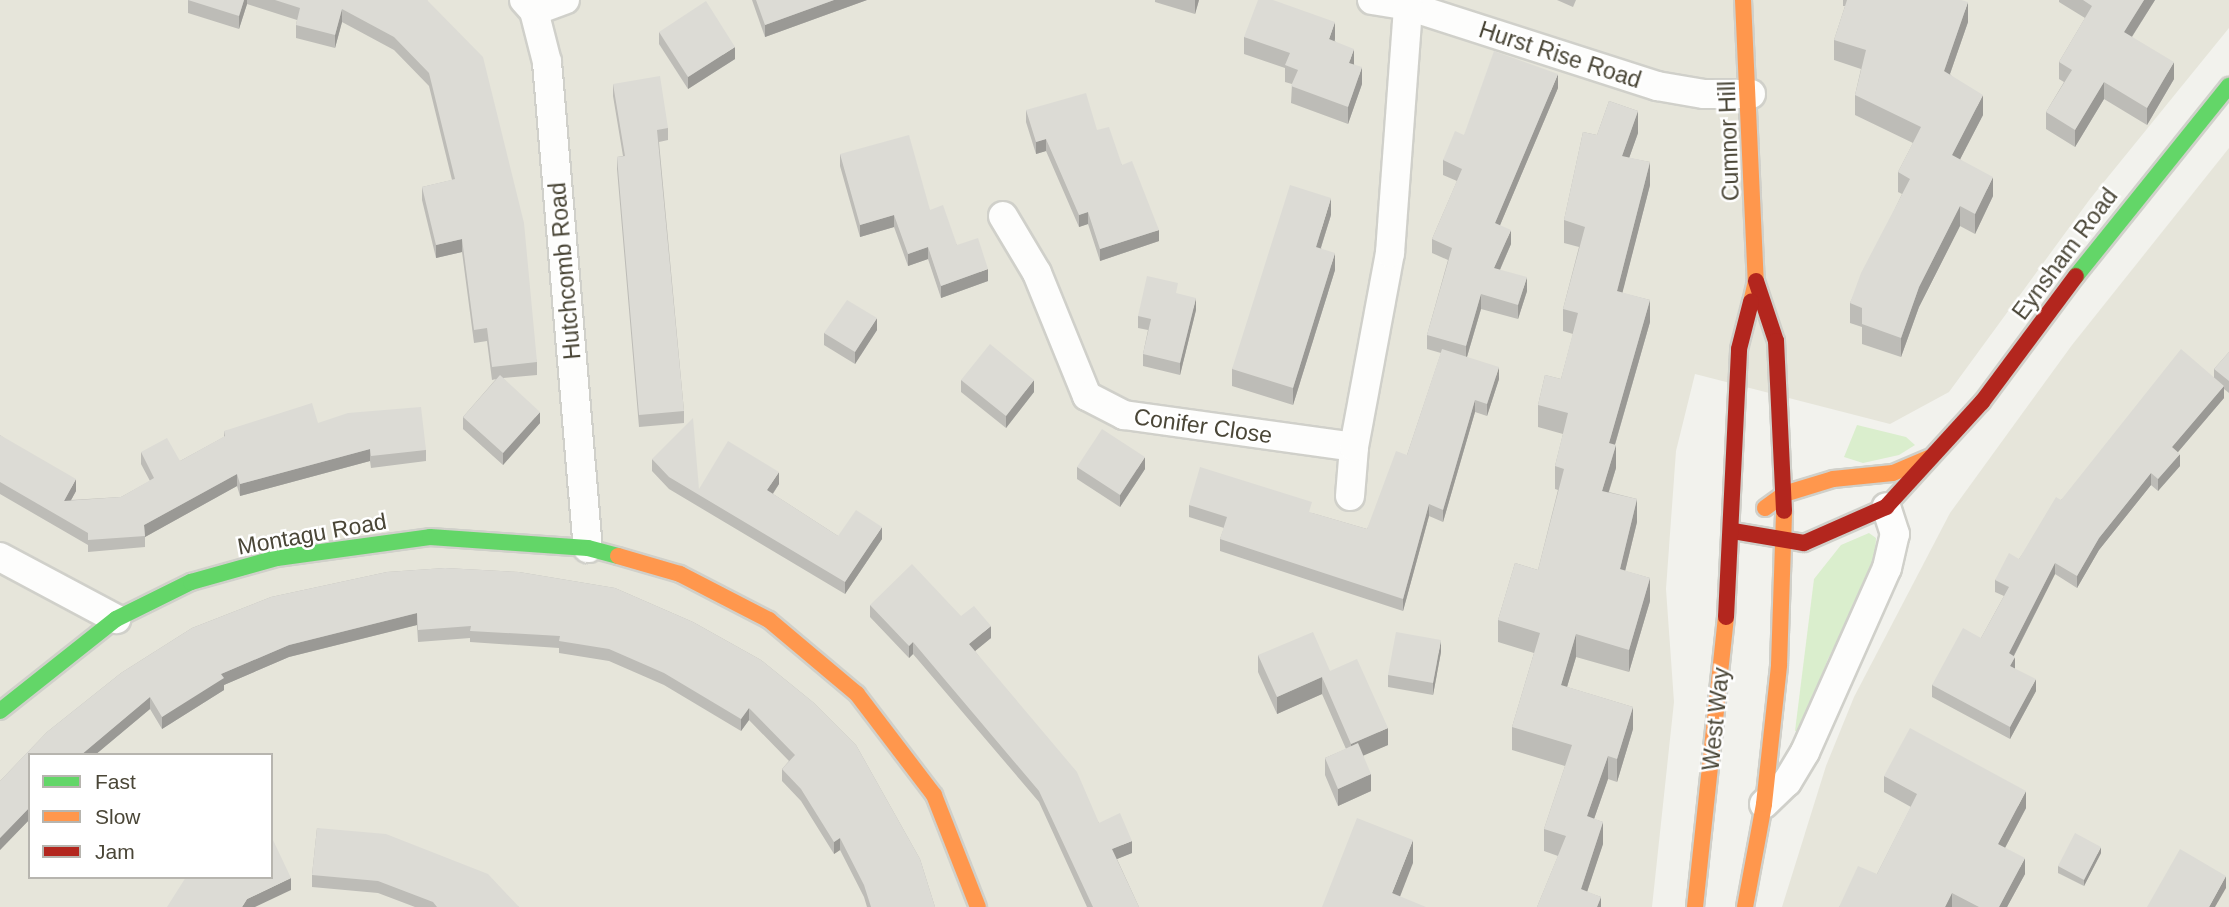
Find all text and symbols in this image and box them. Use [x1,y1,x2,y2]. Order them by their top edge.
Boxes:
street label: Hurst Rise Road [1476,16,1644,94]
street label: Cumnor Hill [1713,80,1745,202]
street label: Hutchcomb Road [544,181,586,361]
street label: Eynsham Road [2007,183,2123,325]
street label: Conifer Close [1132,403,1274,449]
street label: Montagu Road [235,507,389,561]
street label: West Way [1697,666,1735,772]
legend [28,753,273,879]
text: Fast [95,770,136,793]
text: Slow [95,805,141,828]
text: Jam [95,840,135,863]

